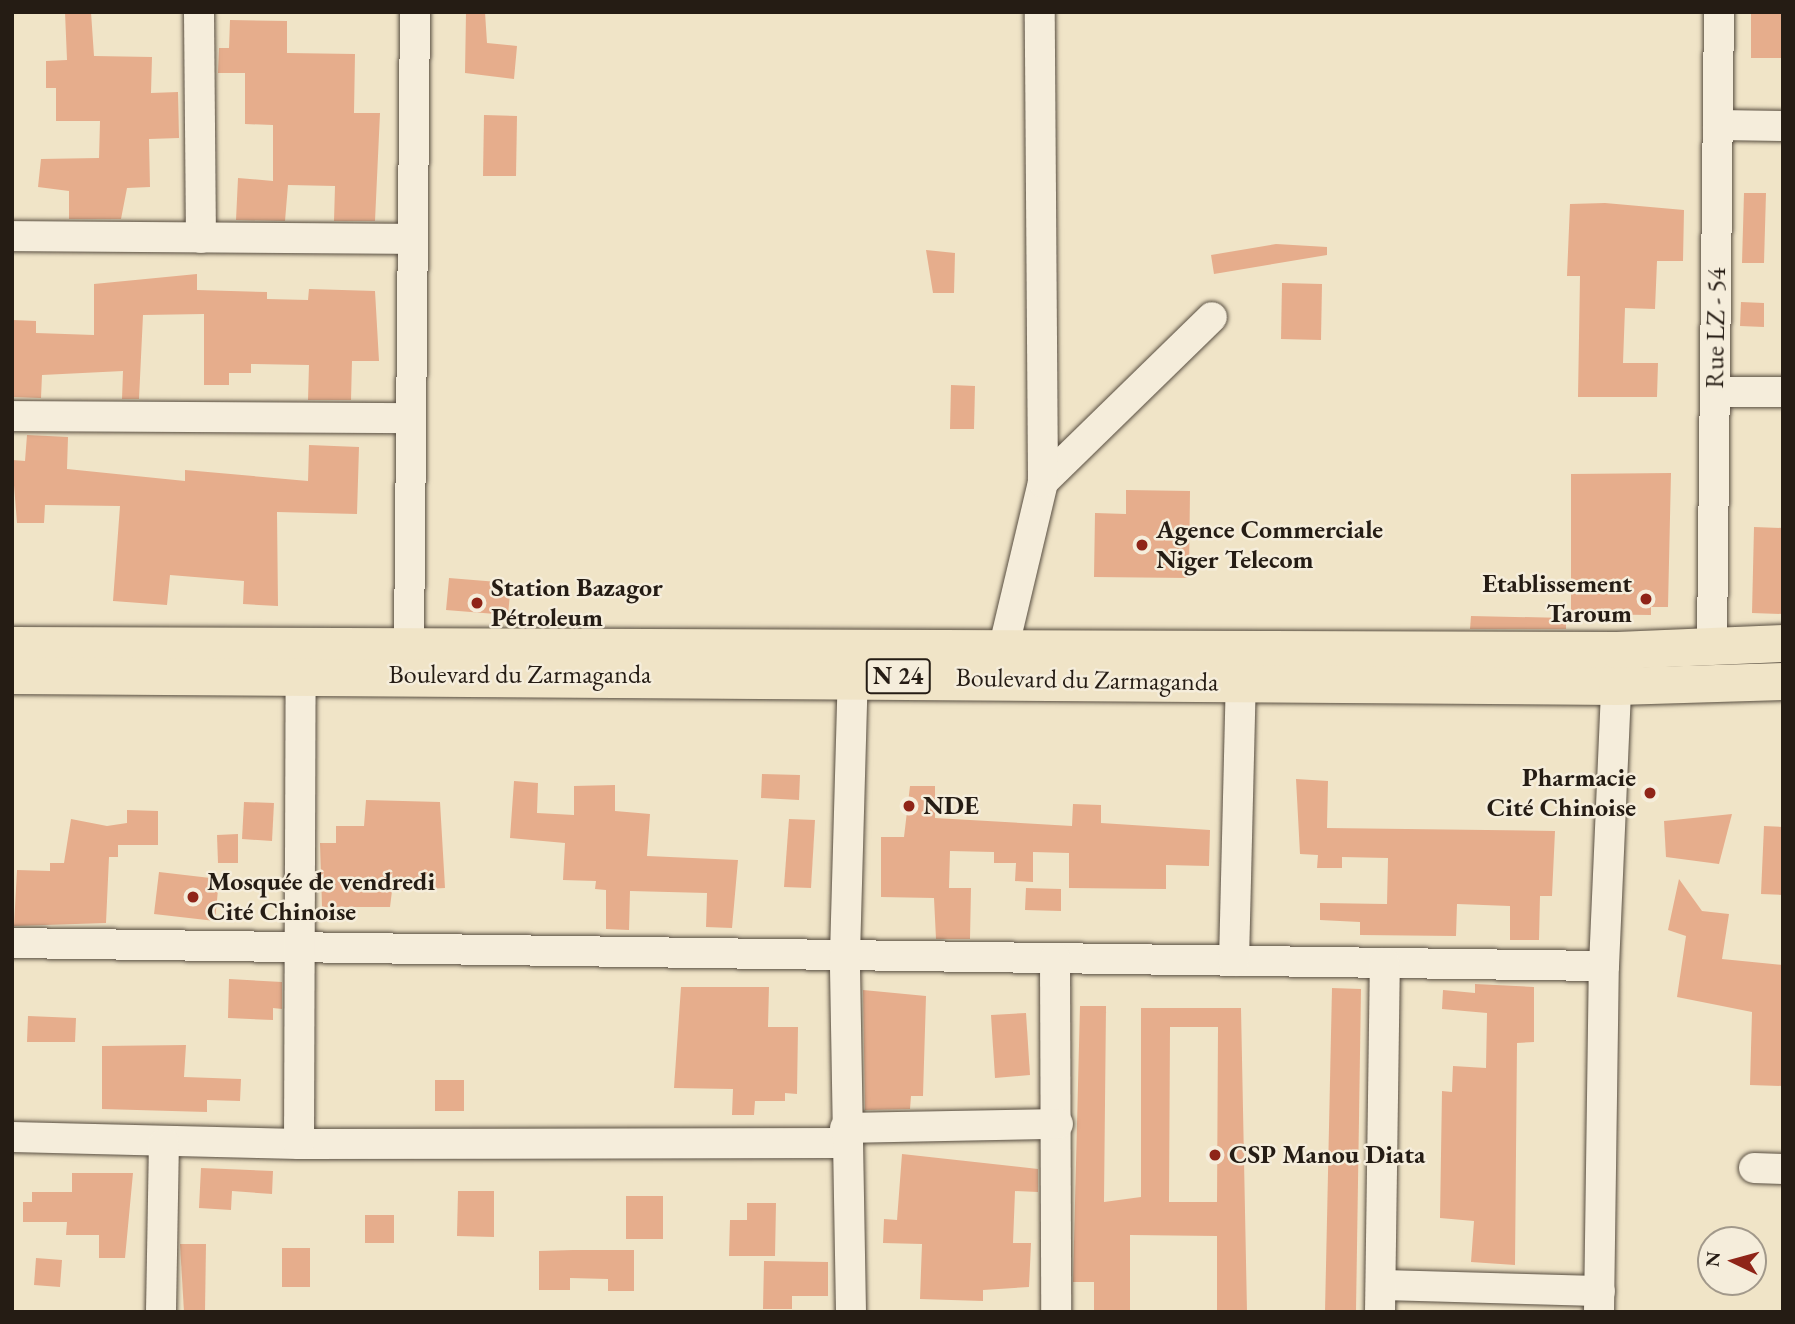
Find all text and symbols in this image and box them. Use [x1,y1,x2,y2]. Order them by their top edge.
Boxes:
street label: Rue LZ - 54 [1699,267,1733,389]
place label: Agence Commerciale Niger Telecom [1156,514,1383,576]
marker: Agence Commerciale Niger Telecom [1134,537,1150,553]
place label: Etablissement Taroum [1482,568,1632,630]
place label: Station Bazagor Pétroleum [491,572,663,634]
marker: Etablissement Taroum [1638,591,1654,607]
marker: Station Bazagor Pétroleum [469,595,485,611]
road number: N 24 [865,656,931,696]
street label: Boulevard du Zarmaganda [389,659,651,691]
street label: Boulevard du Zarmaganda [955,662,1219,698]
place label: Pharmacie Cité Chinoise [1487,762,1636,824]
marker: Pharmacie Cité Chinoise [1642,785,1658,801]
place label: NDE [923,790,979,822]
marker: NDE [901,798,917,814]
place label: Mosquée de vendredi Cité Chinoise [207,866,435,928]
marker: Mosquée de vendredi Cité Chinoise [185,889,201,905]
place label: CSP Manou Diata [1229,1139,1425,1171]
marker: CSP Manou Diata [1207,1147,1223,1163]
north arrow [1697,1226,1767,1296]
text: N [1699,1251,1726,1268]

